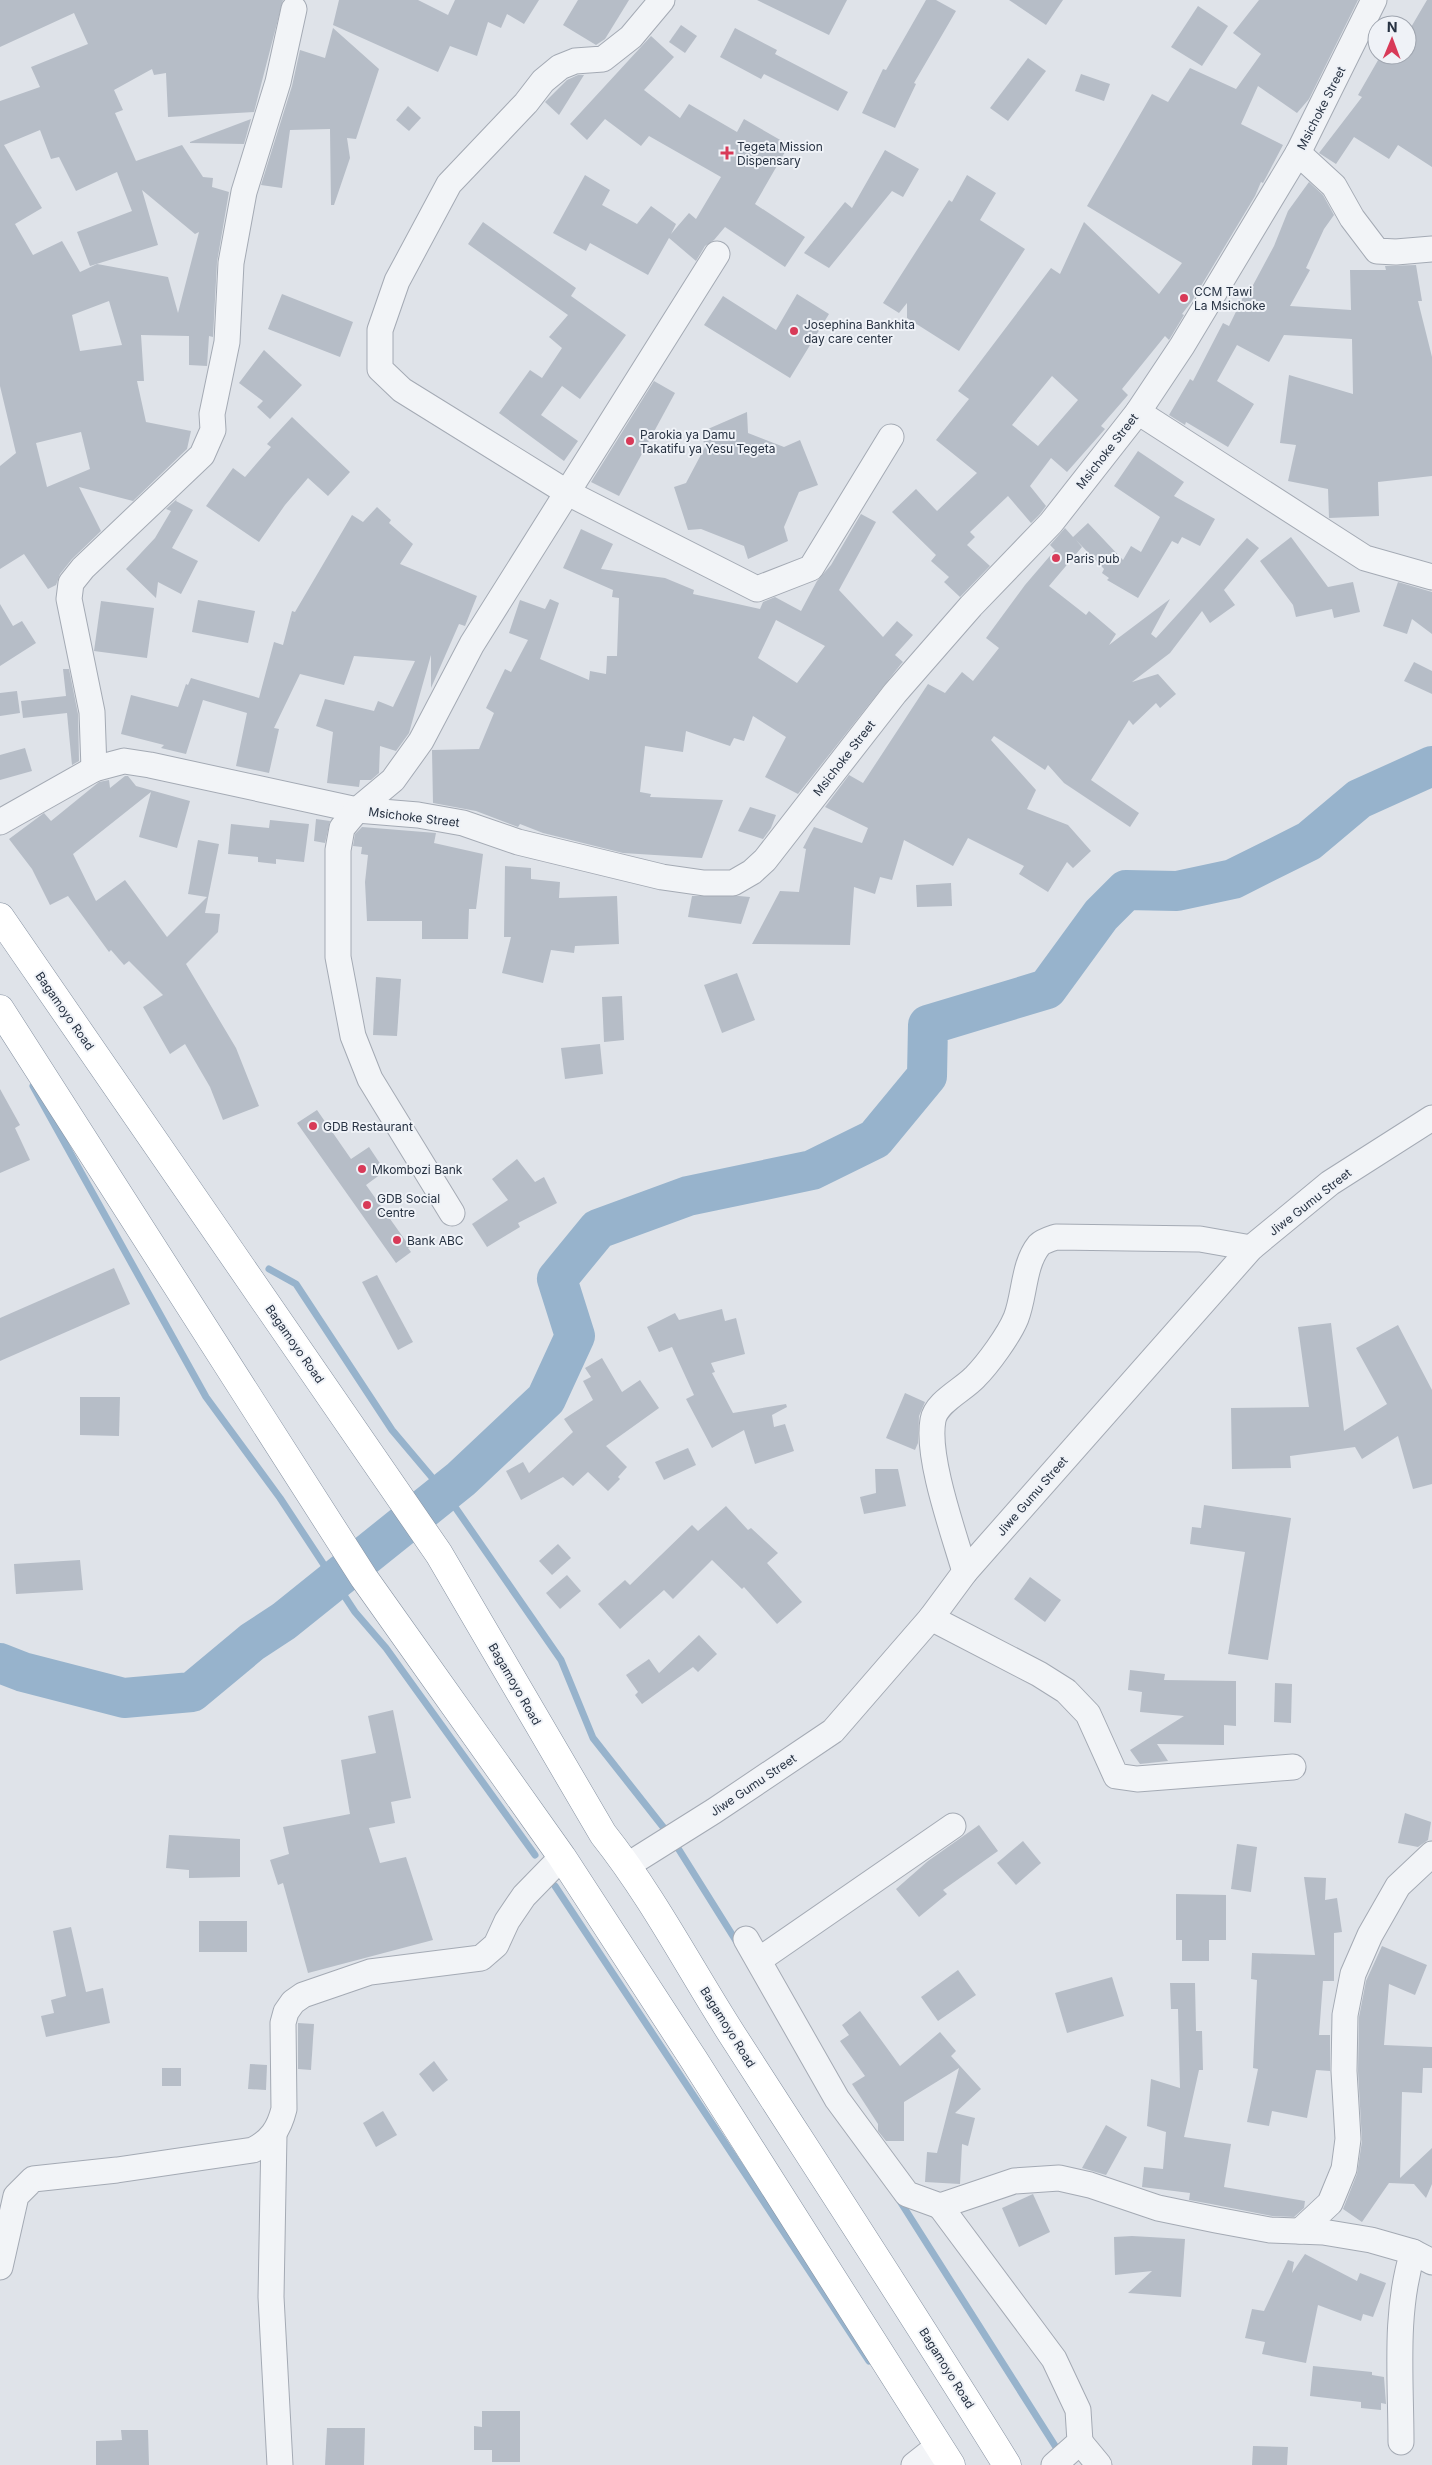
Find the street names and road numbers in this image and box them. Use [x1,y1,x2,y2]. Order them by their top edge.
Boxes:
street label: Msichoke Street [1293,64,1349,152]
street label: Msichoke Street [1073,410,1141,492]
street label: Msichoke Street [810,717,878,799]
street label: Msichoke Street [368,804,461,830]
street label: Bagamoyo Road [32,969,98,1053]
street label: Jiwe Gumu Street [1266,1165,1354,1239]
street label: Bagamoyo Road [262,1302,328,1386]
street label: Jiwe Gumu Street [993,1453,1071,1539]
street label: Bagamoyo Road [485,1640,545,1728]
street label: Jiwe Gumu Street [707,1751,799,1819]
street label: Bagamoyo Road [697,1984,759,2070]
street label: Bagamoyo Road [916,2325,978,2411]

